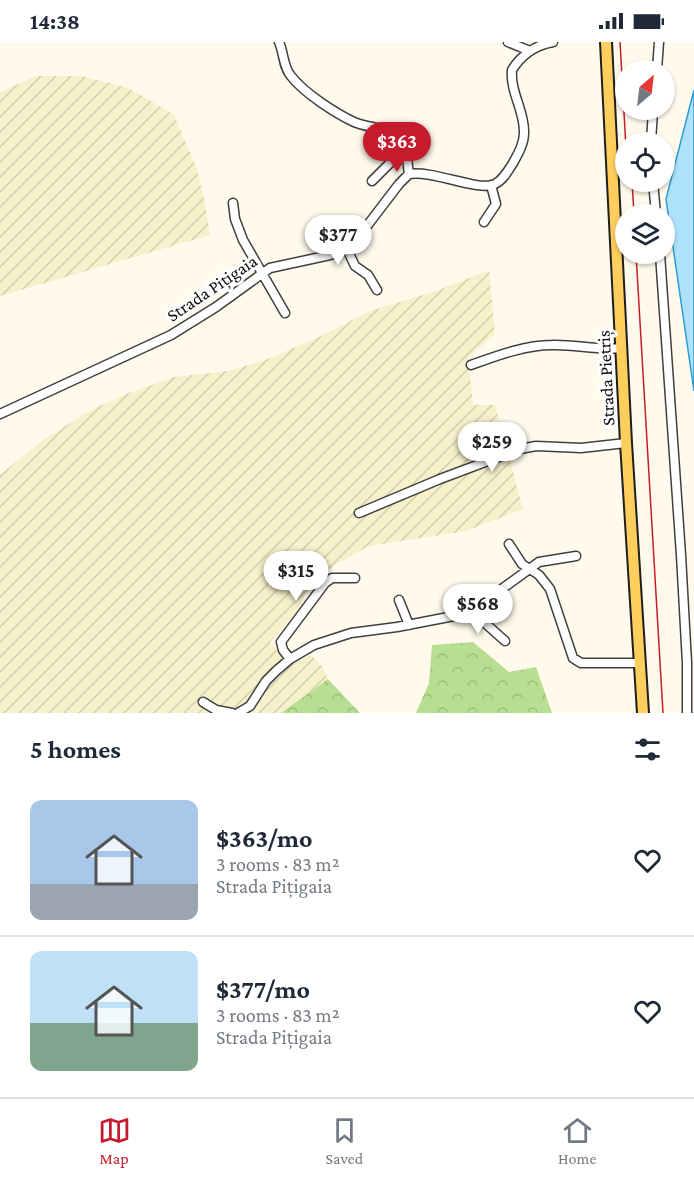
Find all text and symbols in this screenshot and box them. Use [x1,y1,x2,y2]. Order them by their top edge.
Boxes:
text: 14:38 [30,9,80,34]
north arrow [615,60,675,120]
map controls [615,60,675,264]
pin: $363 [361,122,433,173]
text: $363 [377,130,417,152]
button: locate [615,132,675,192]
button: layers [615,204,675,264]
pin: $377 [302,215,374,266]
text: $377 [319,223,357,245]
street label: Strada Pițigaia [163,251,262,327]
street label: Strada Pietriș [594,330,620,426]
pin: $259 [456,422,528,473]
text: $259 [472,430,512,452]
pin: $315 [260,551,332,602]
text: $315 [277,559,315,581]
pin: $568 [442,584,514,635]
text: $568 [457,592,499,614]
icon: filters [631,733,664,766]
text: 5 homes [30,735,121,764]
icon: home [78,824,150,896]
text: $363/mo [216,824,313,853]
icon: heart [631,844,664,877]
text: 3 rooms · 83 m² [216,853,339,875]
text: Strada Pițigaia [216,875,332,897]
icon: home [78,975,150,1047]
text: $377/mo [216,975,310,1004]
icon: heart [631,995,664,1028]
text: 3 rooms · 83 m² [216,1004,339,1026]
text: Strada Pițigaia [216,1026,332,1048]
tab: Map [98,1114,131,1167]
tab: Saved [326,1114,363,1167]
tab: Home [558,1114,596,1167]

